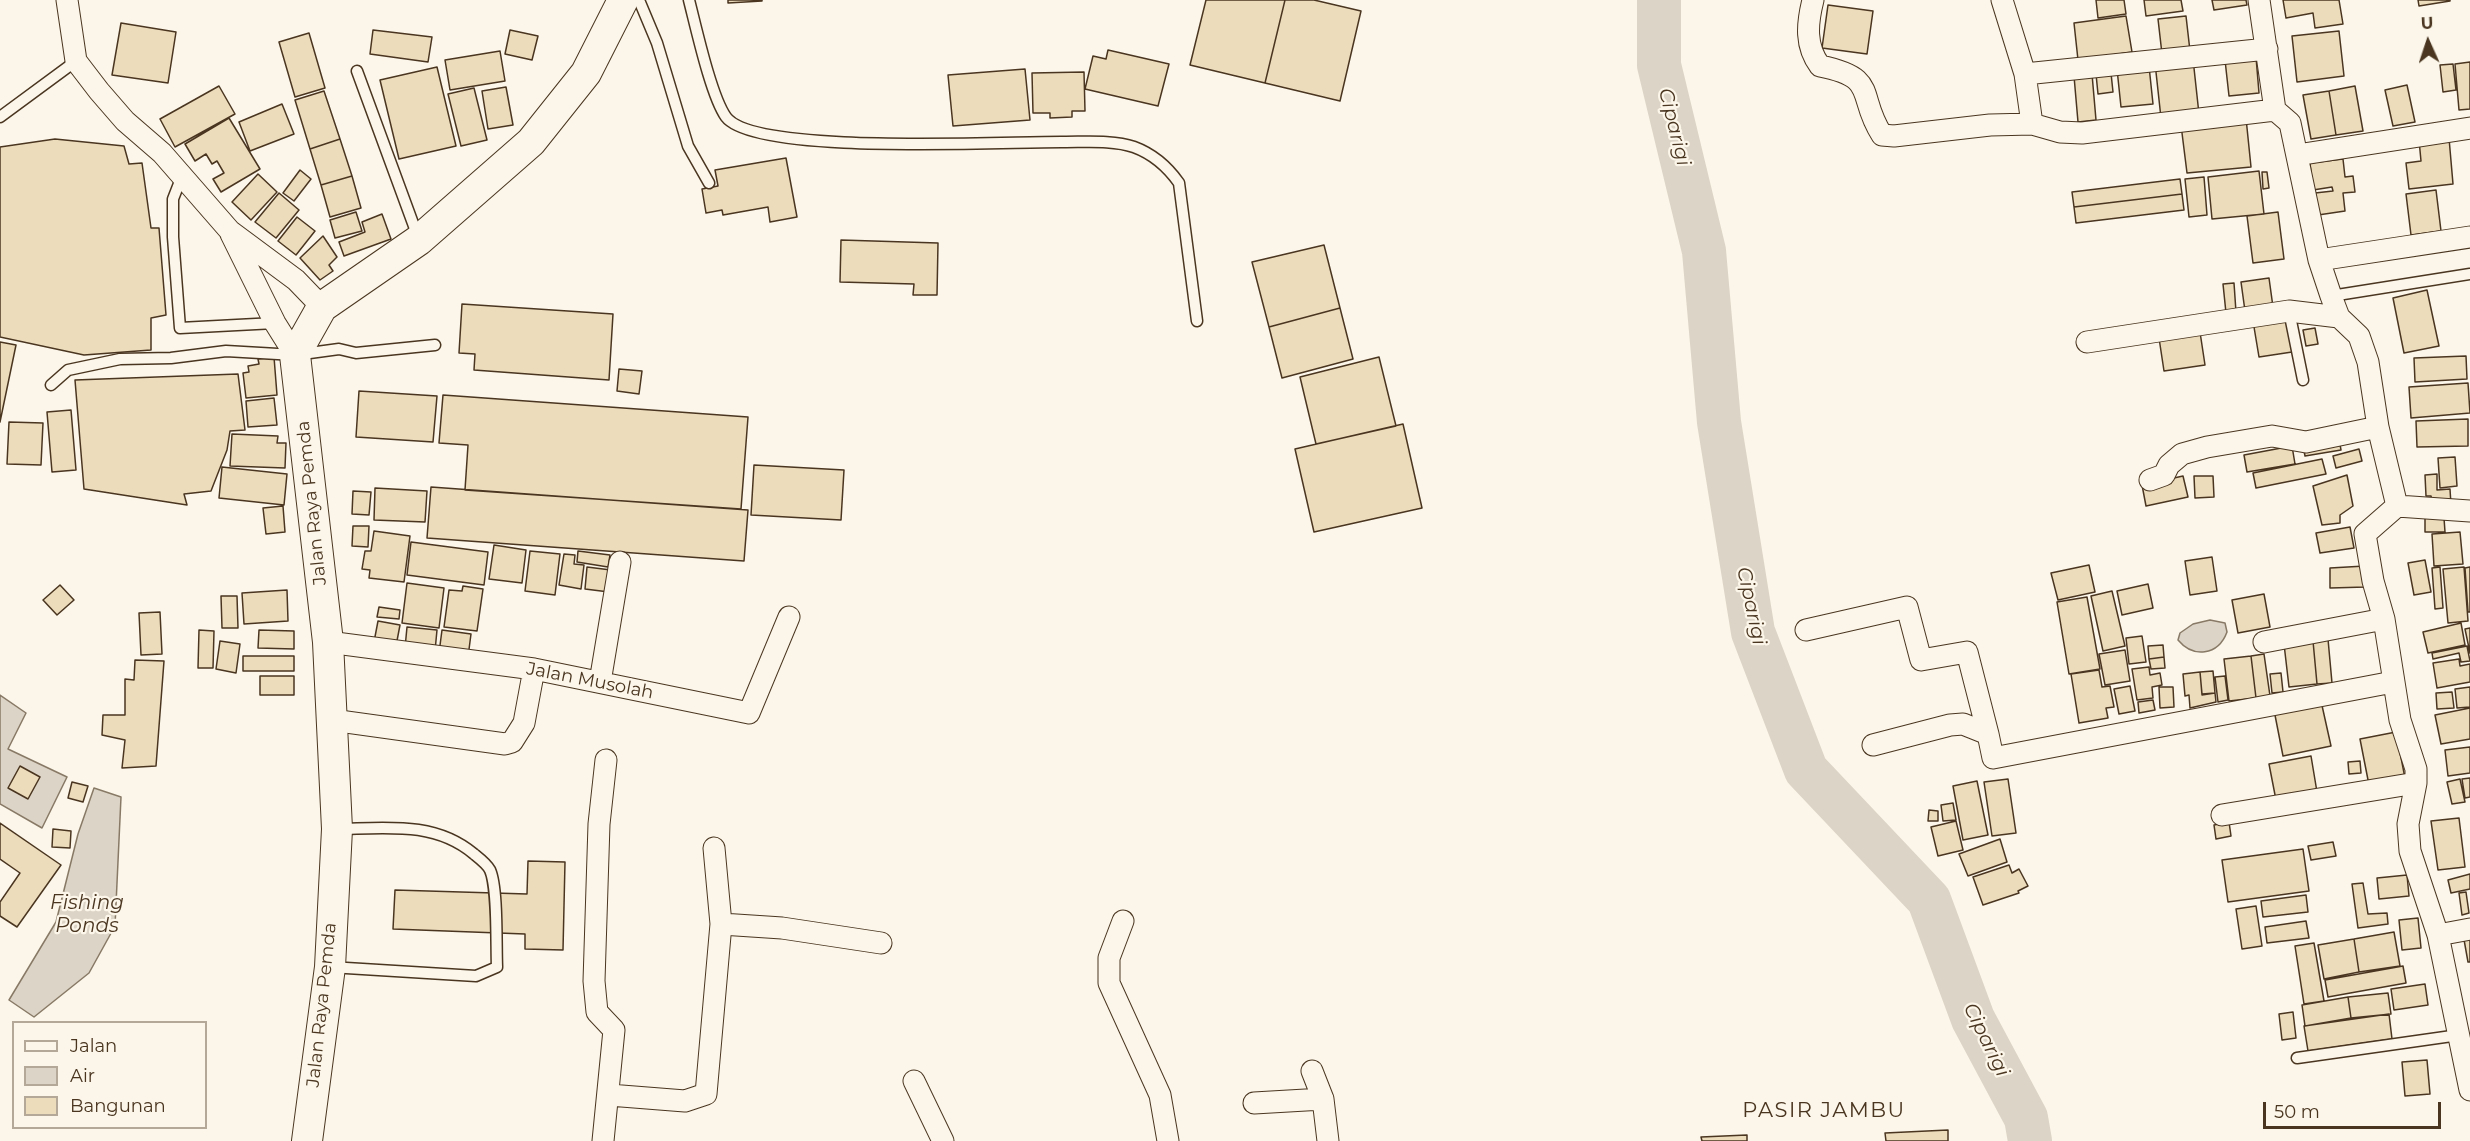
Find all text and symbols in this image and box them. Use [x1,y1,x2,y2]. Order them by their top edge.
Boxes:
north arrow [2398,12,2458,72]
text: U [2420,14,2434,33]
water label: Ciparigi [1653,86,1695,168]
street label: Jalan Raya Pemda [293,420,331,586]
water label: Ciparigi [1731,565,1771,647]
street label: Jalan Musolah [525,658,655,704]
water label: Fishing Ponds [50,891,124,938]
street label: Jalan Raya Pemda [303,922,341,1088]
water label: Ciparigi [1958,999,2014,1081]
legend [12,1021,207,1129]
text: Jalan [70,1035,117,1057]
text: Air [70,1065,95,1087]
scale bar [2266,1090,2444,1128]
text: Bangunan [70,1095,166,1117]
district label: PASIR JAMBU [1742,1098,1906,1124]
text: 50 m [2274,1101,2320,1123]

